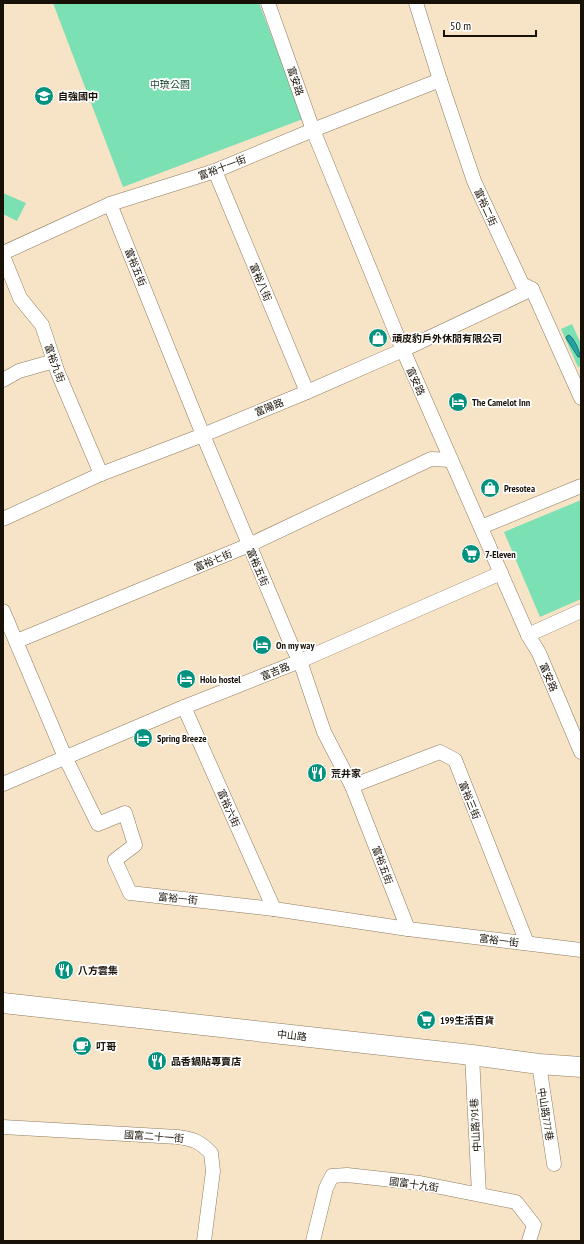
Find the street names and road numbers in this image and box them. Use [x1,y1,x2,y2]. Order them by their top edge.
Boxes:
street label: 富安路 [284,65,307,97]
street label: 富裕十一街 [197,152,248,182]
street label: 富裕二街 [471,186,500,228]
street label: 富裕五街 [122,246,149,288]
street label: 富裕八街 [247,261,274,303]
street label: 富裕九街 [42,342,67,384]
street label: 富安路 [404,365,428,398]
street label: 富陽路 [253,396,286,419]
street label: 富裕五街 [244,546,271,588]
street label: 富裕七街 [192,547,234,574]
street label: 富吉路 [259,660,292,683]
street label: 富安路 [537,661,560,694]
street label: 富裕三街 [456,779,483,821]
street label: 富裕六街 [214,787,243,829]
street label: 富裕五街 [369,844,396,886]
street label: 富裕一街 [157,890,199,907]
street label: 富裕一街 [478,932,520,949]
street label: 中山路 [276,1027,308,1044]
street label: 中山路777巷 [535,1087,556,1142]
street label: 中山路791巷 [468,1098,483,1152]
street label: 國富二十一街 [124,1128,184,1145]
street label: 國富十九街 [388,1175,440,1194]

